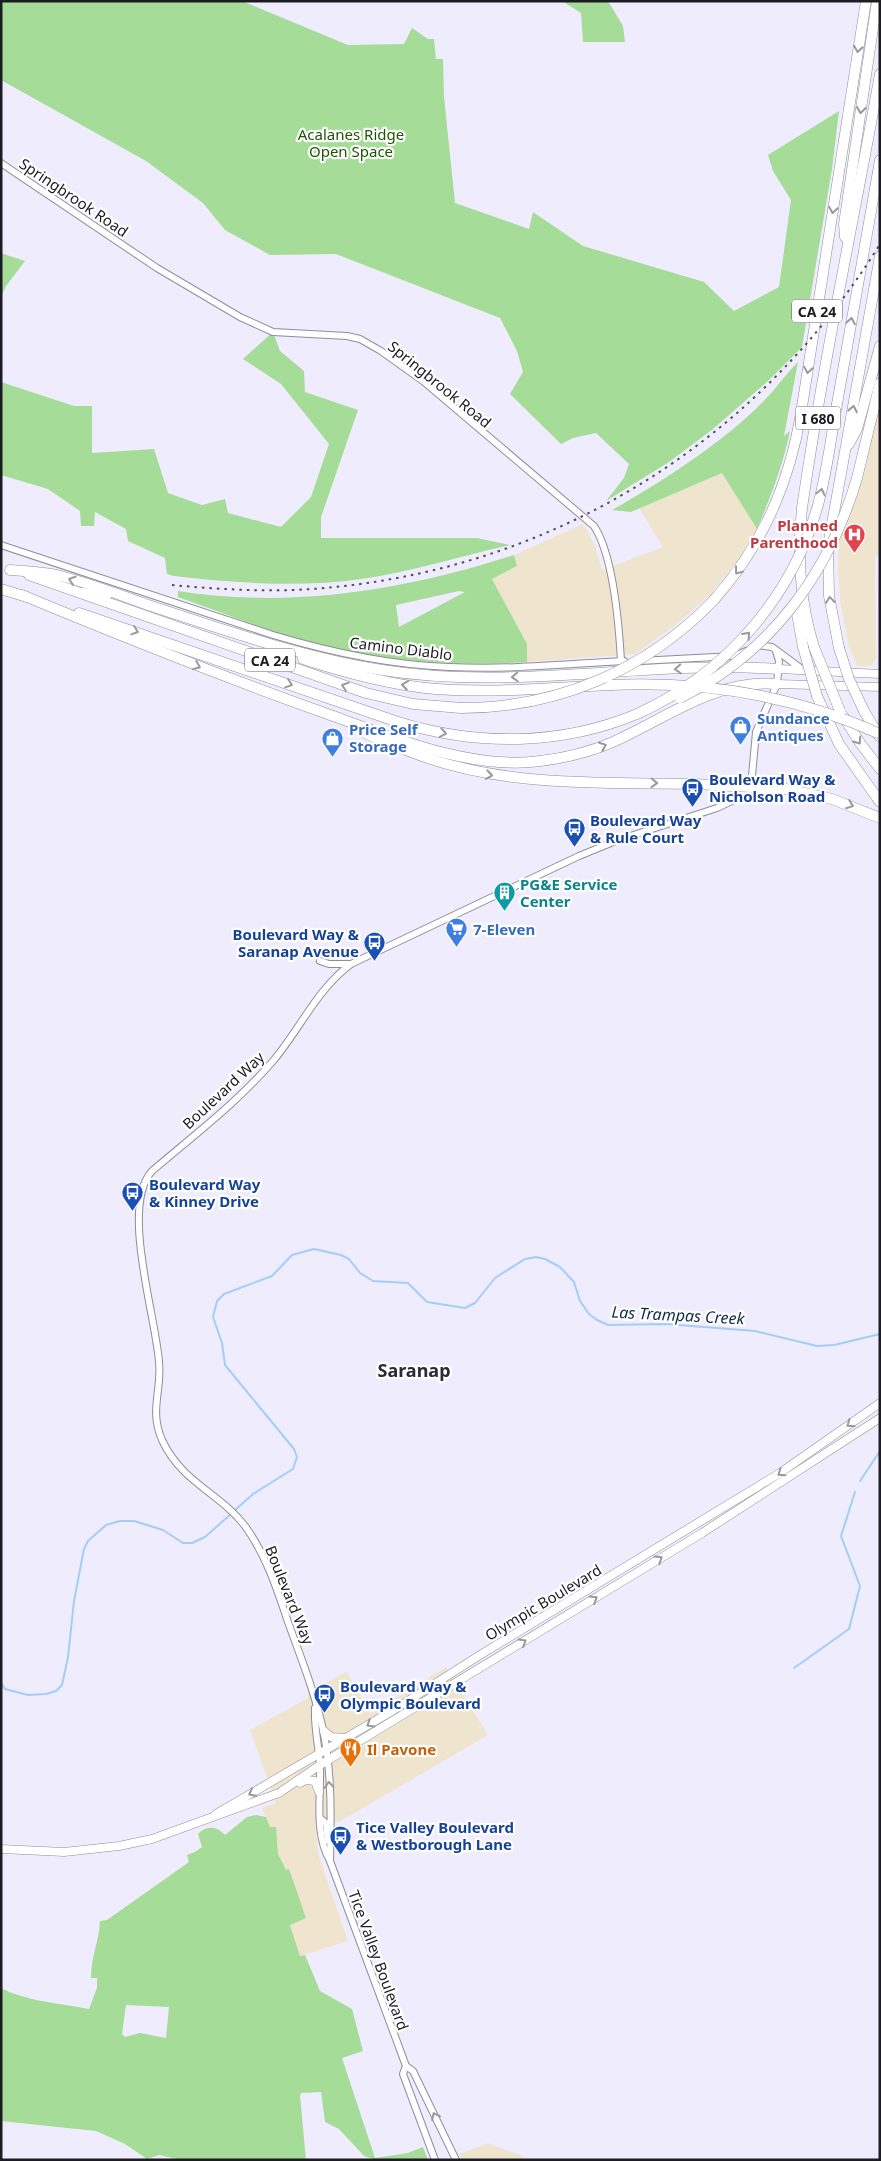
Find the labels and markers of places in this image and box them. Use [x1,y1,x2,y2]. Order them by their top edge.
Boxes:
place label: Planned Parenthood [750,515,838,552]
hospital icon: Planned Parenthood [842,522,866,553]
place label: Sundance Antiques [757,708,830,745]
shop icon: Sundance Antiques [729,715,753,746]
place label: Price Self Storage [349,719,419,756]
shop icon: Price Self Storage [321,726,345,757]
place label: Boulevard Way & Nicholson Road [709,769,836,806]
bus stop icon: Boulevard Way & Nicholson Road [681,776,705,807]
place label: Boulevard Way & Rule Court [590,810,702,847]
bus stop icon: Boulevard Way & Rule Court [562,817,586,848]
place label: PG&E Service Center [520,874,617,911]
building icon: PG&E Service Center [492,881,516,912]
supermarket icon: 7-Eleven [445,917,469,948]
place label: 7-Eleven [473,919,535,939]
place label: Boulevard Way & Saranap Avenue [233,924,360,961]
bus stop icon: Boulevard Way & Saranap Avenue [363,931,387,962]
place label: Boulevard Way & Kinney Drive [149,1174,261,1211]
bus stop icon: Boulevard Way & Kinney Drive [121,1181,145,1212]
place label: Boulevard Way & Olympic Boulevard [340,1676,481,1713]
bus stop icon: Boulevard Way & Olympic Boulevard [312,1683,336,1714]
restaurant icon: Il Pavone [339,1737,363,1768]
place label: Il Pavone [367,1739,436,1759]
place label: Tice Valley Boulevard & Westborough Lane [356,1817,514,1854]
bus stop icon: Tice Valley Boulevard & Westborough Lane [328,1824,352,1855]

